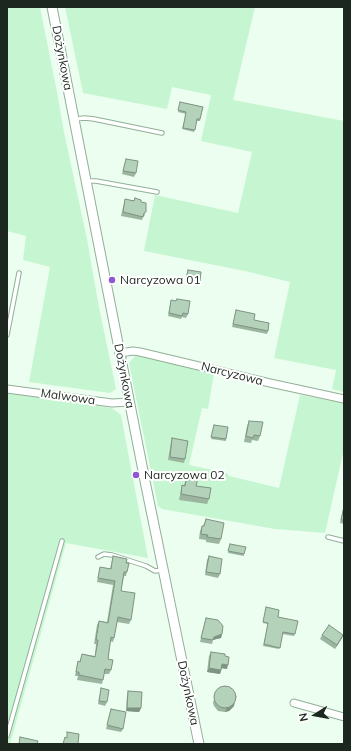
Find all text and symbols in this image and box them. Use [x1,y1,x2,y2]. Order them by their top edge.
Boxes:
street label: Dożynkowa [49,24,75,92]
place label: Narcyzowa 01 [120,273,201,287]
marker: Narcyzowa 01 [107,275,117,285]
street label: Dożynkowa [111,342,137,410]
street label: Narcyzowa [200,359,264,389]
street label: Malwowa [40,386,96,408]
place label: Narcyzowa 02 [144,468,225,482]
marker: Narcyzowa 02 [131,470,141,480]
street label: Dożynkowa [174,659,202,727]
north arrow [295,695,335,735]
text: N [296,712,311,723]

